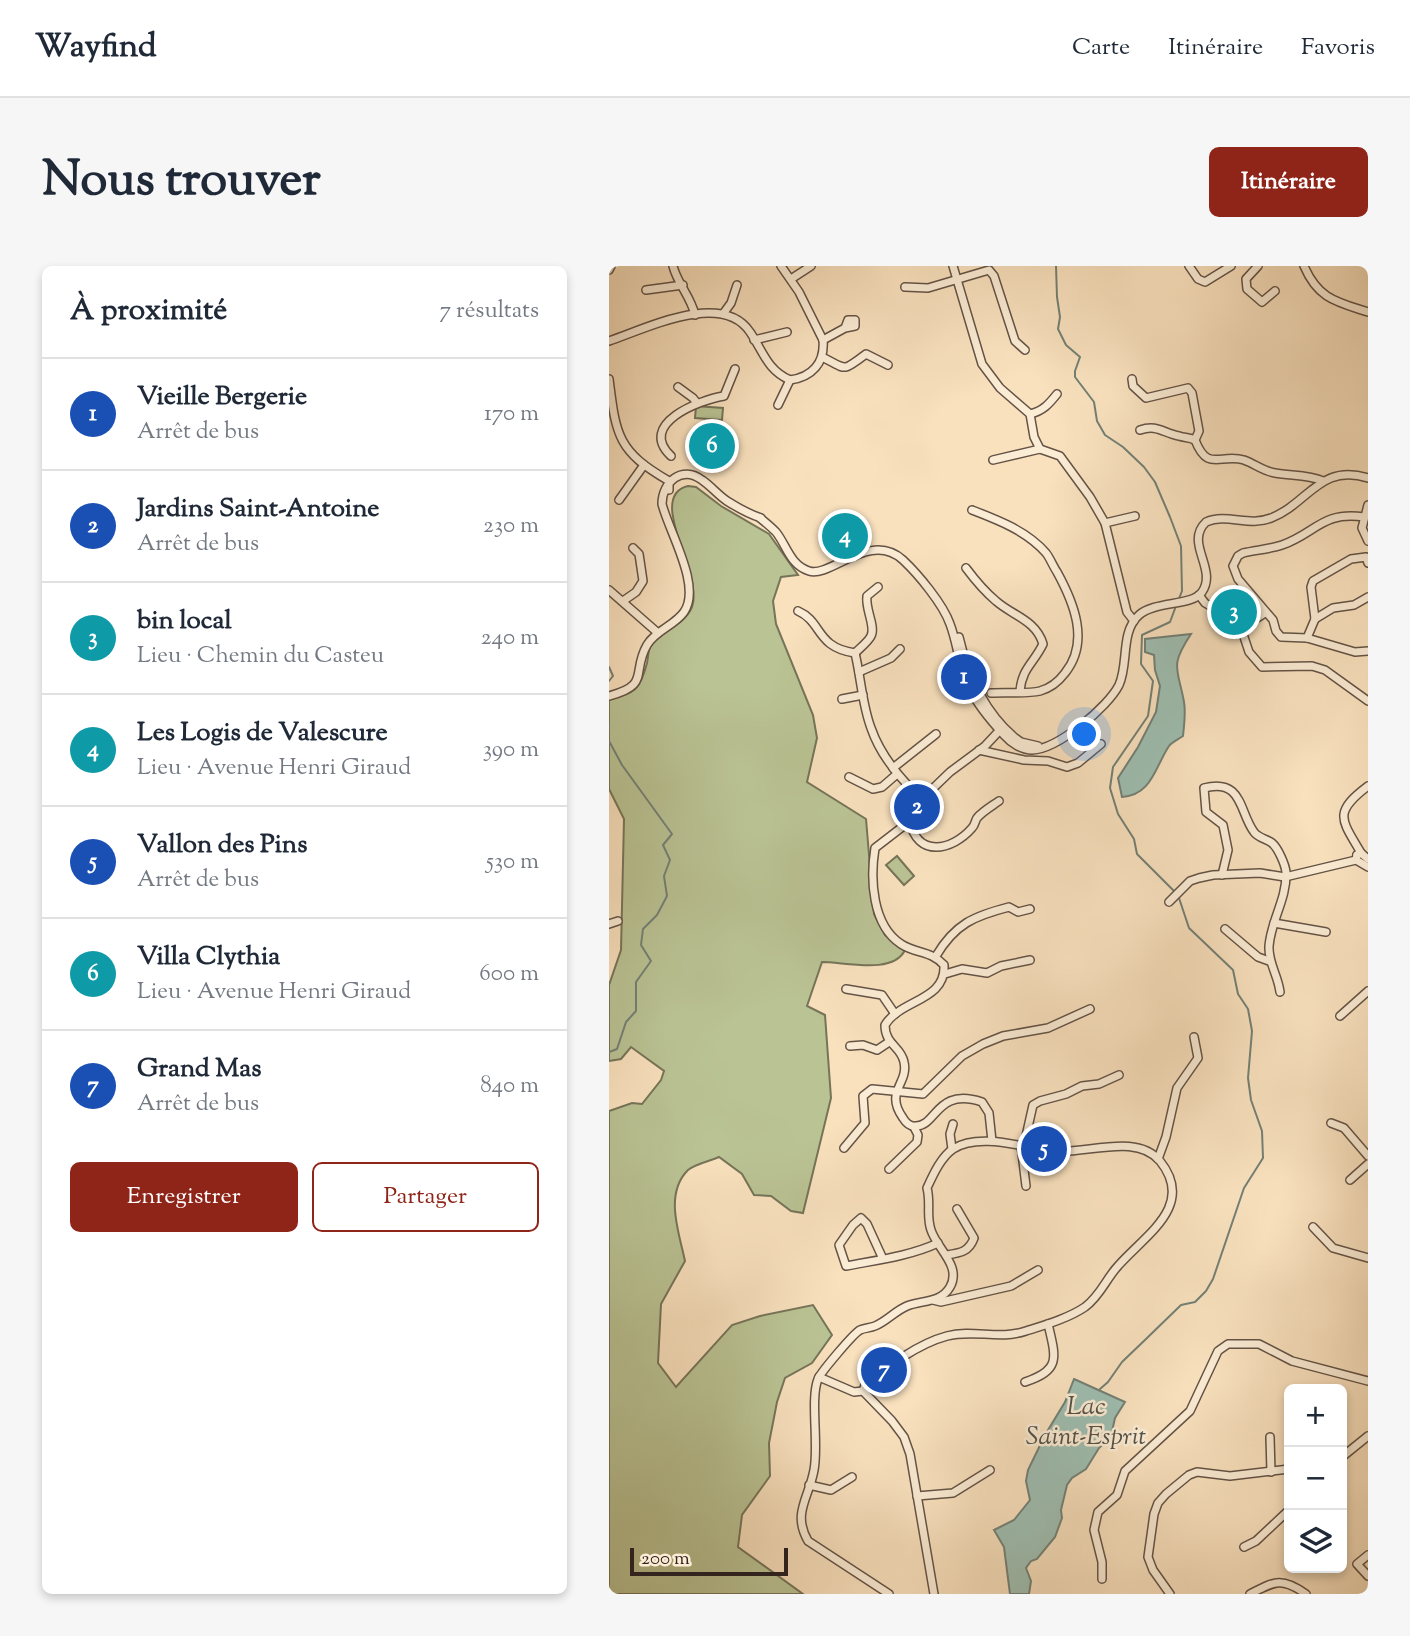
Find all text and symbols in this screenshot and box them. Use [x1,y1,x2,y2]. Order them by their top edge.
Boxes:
text: Wayfind [35,24,157,72]
text: Carte [1072,31,1130,65]
text: Itinéraire [1168,31,1263,65]
text: Favoris [1301,31,1375,65]
text: Nous trouver [42,147,321,217]
button: Itinéraire [1209,147,1368,217]
text: À proximité [70,290,227,333]
text: 7 résultats [440,295,539,328]
text: Vieille Bergerie [137,379,307,416]
text: 1 [89,398,97,431]
text: 170 m [484,398,539,431]
text: Arrêt de bus [137,416,259,449]
pin: 6 [689,420,735,472]
text: Jardins Saint-Antoine [137,491,379,528]
text: 2 [88,510,98,543]
text: 230 m [483,510,539,543]
pin: 4 [822,510,868,562]
text: Arrêt de bus [137,528,259,561]
pin: 3 [1211,586,1257,638]
text: bin local [137,603,232,640]
text: 3 [88,622,98,655]
text: 240 m [481,622,539,655]
text: Lieu · Chemin du Casteu [137,640,384,673]
pin: 1 [941,651,987,703]
text: Les Logis de Valescure [137,715,388,752]
your location [1067,717,1101,751]
text: 4 [87,734,99,767]
text: 390 m [483,734,539,767]
text: Lieu · Avenue Henri Giraud [137,752,411,785]
pin: 2 [894,781,940,833]
text: Vallon des Pins [137,827,307,864]
text: 5 [89,846,97,879]
text: 530 m [486,846,539,879]
text: Arrêt de bus [137,864,259,897]
text: Villa Clythia [137,939,280,976]
text: 6 [87,958,99,991]
text: 600 m [479,958,539,991]
text: Lieu · Avenue Henri Giraud [137,976,411,1009]
text: Grand Mas [137,1051,261,1088]
text: 7 [87,1070,99,1103]
text: 840 m [480,1070,539,1103]
text: Arrêt de bus [137,1088,259,1121]
pin: 5 [1021,1123,1067,1175]
button: Enregistrer [70,1162,298,1232]
button: Partager [312,1162,539,1232]
pin: 7 [861,1344,907,1396]
map controls [1284,1384,1347,1573]
button: + [1284,1384,1347,1447]
water label: Lac Saint-Esprit [1026,1389,1146,1456]
button: − [1284,1447,1347,1510]
button: layers [1284,1510,1347,1573]
scale bar [630,1545,787,1577]
text: 200 m [641,1546,690,1573]

